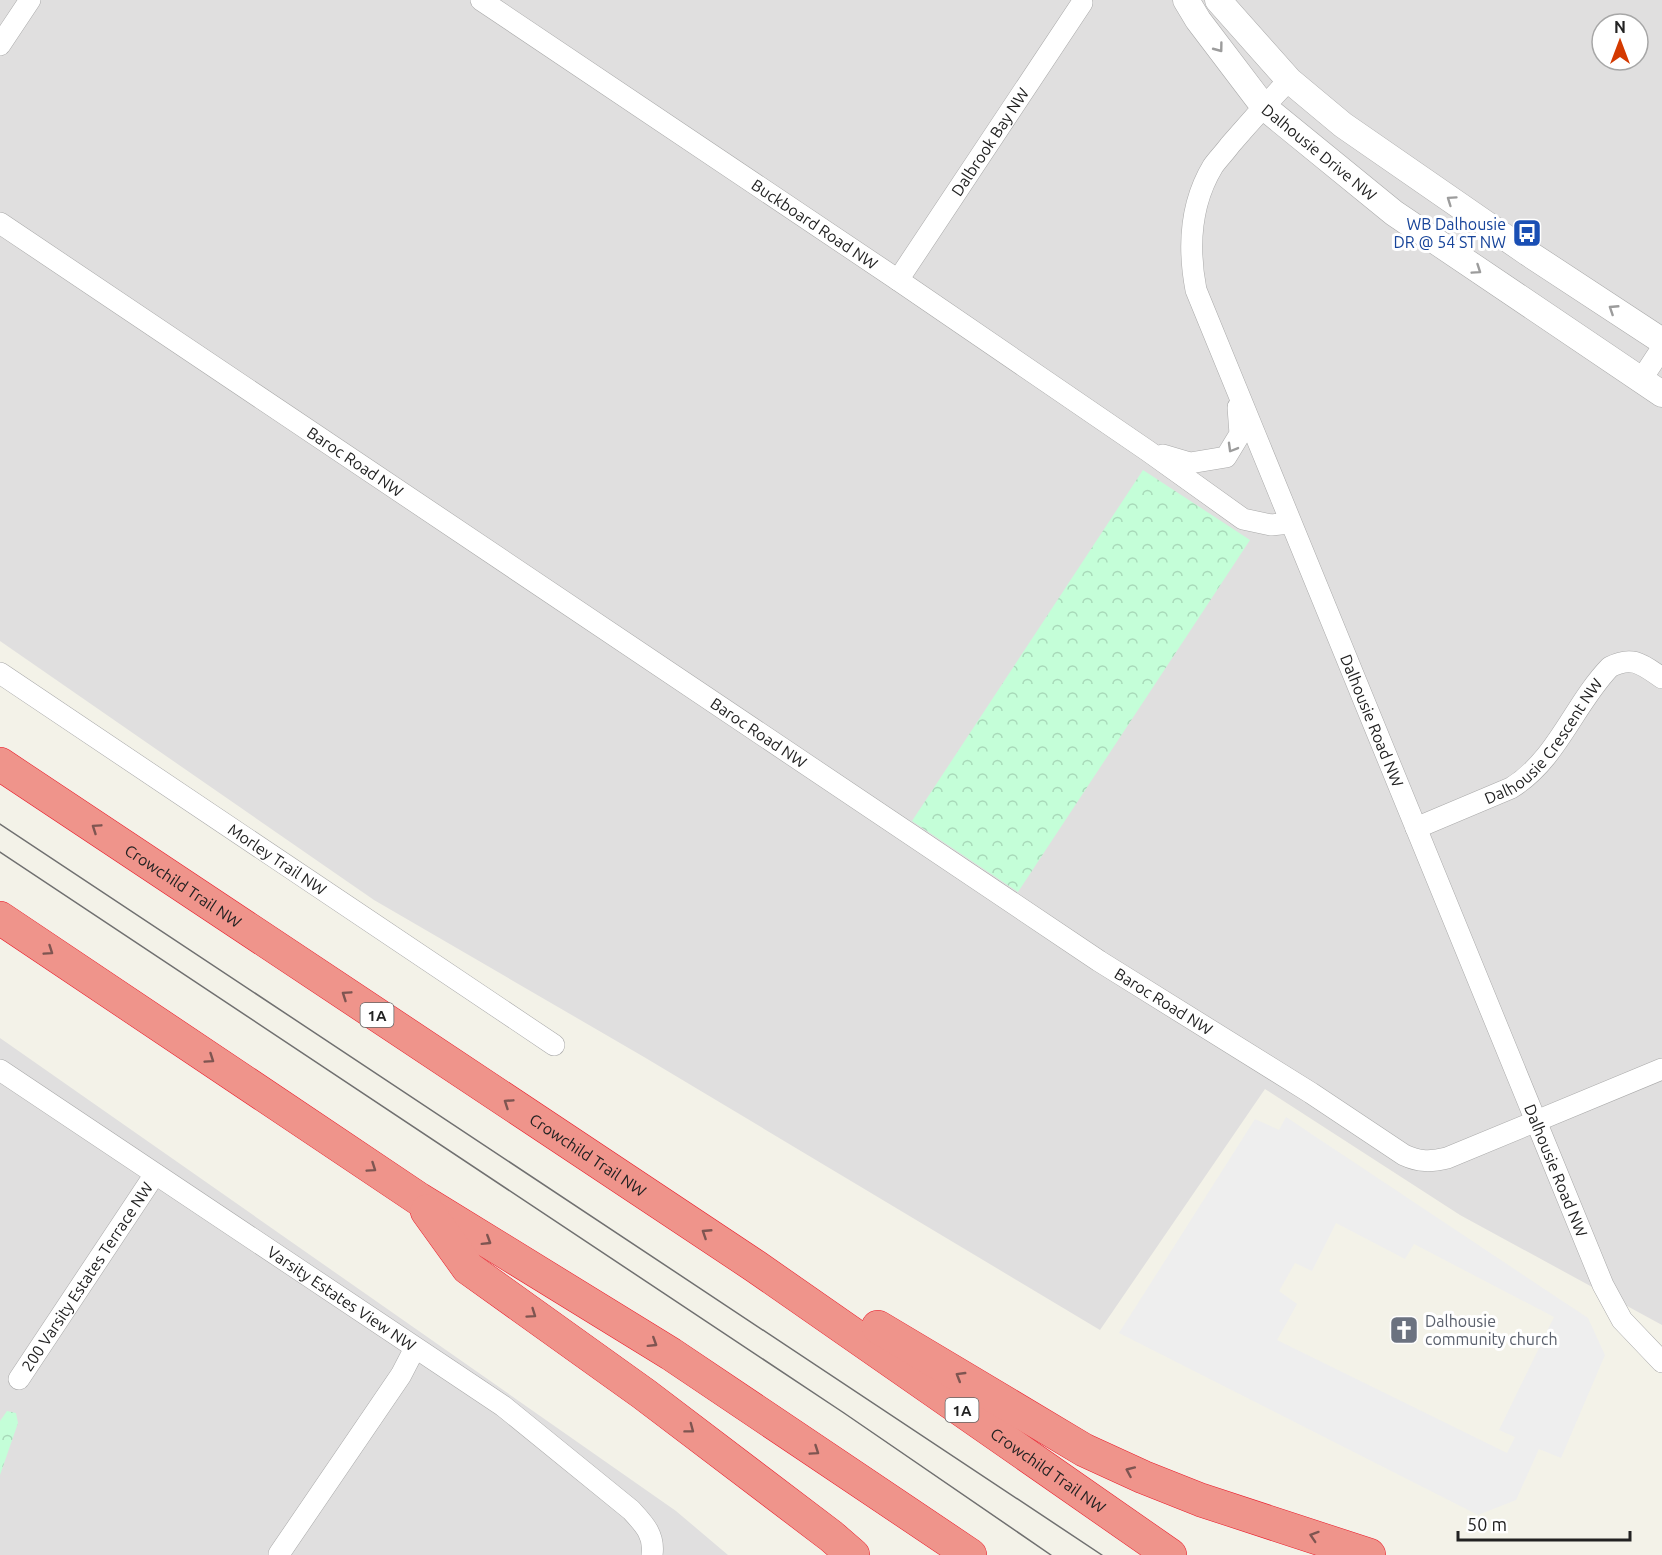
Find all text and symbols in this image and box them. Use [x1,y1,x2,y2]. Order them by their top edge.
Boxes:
north arrow [1590,12,1650,72]
text: N [1614,18,1626,36]
one-way arrow [1212,41,1223,52]
street label: Dalbrook Bay NW [948,84,1032,199]
street label: Dalhousie Drive NW [1258,100,1380,204]
street label: Buckboard Road NW [748,175,881,273]
one-way arrow [1447,196,1458,207]
place label: WB Dalhousie DR @ 54 ST NW [1393,215,1506,251]
bus stop icon: WB Dalhousie DR @ 54 ST NW [1511,217,1543,249]
one-way arrow [1470,263,1481,274]
one-way arrow [1609,305,1620,316]
street label: Baroc Road NW [304,423,407,500]
one-way arrow [1227,442,1239,452]
street label: Dalhousie Road NW [1337,652,1407,790]
street label: Dalhousie Crescent NW [1482,675,1606,807]
street label: Baroc Road NW [707,694,810,771]
street label: Morley Trail NW [225,820,330,899]
one-way arrow [92,824,102,836]
street label: Crowchild Trail NW [122,841,245,931]
one-way arrow [42,943,53,954]
street label: Baroc Road NW [1111,964,1216,1039]
one-way arrow [342,991,353,1002]
road number: 1A [360,1003,394,1027]
one-way arrow [204,1052,215,1063]
one-way arrow [504,1099,515,1110]
street label: Dalhousie Road NW [1521,1101,1591,1239]
street label: Crowchild Trail NW [526,1110,650,1200]
one-way arrow [366,1161,377,1172]
street label: 200 Varsity Estates Terrace NW [18,1178,156,1374]
one-way arrow [702,1229,712,1241]
one-way arrow [481,1234,491,1246]
street label: Varsity Estates View NW [264,1242,420,1354]
one-way arrow [526,1307,537,1318]
place label: Dalhousie community church [1425,1312,1558,1348]
church icon: Dalhousie community church [1388,1314,1420,1346]
one-way arrow [647,1336,657,1348]
one-way arrow [956,1372,966,1383]
road number: 1A [946,1398,978,1422]
one-way arrow [683,1421,694,1432]
street label: Crowchild Trail NW [987,1424,1109,1517]
one-way arrow [808,1444,819,1455]
one-way arrow [1125,1466,1136,1478]
scale bar [1458,1504,1630,1542]
text: 50 m [1467,1514,1507,1534]
one-way arrow [1309,1531,1319,1544]

